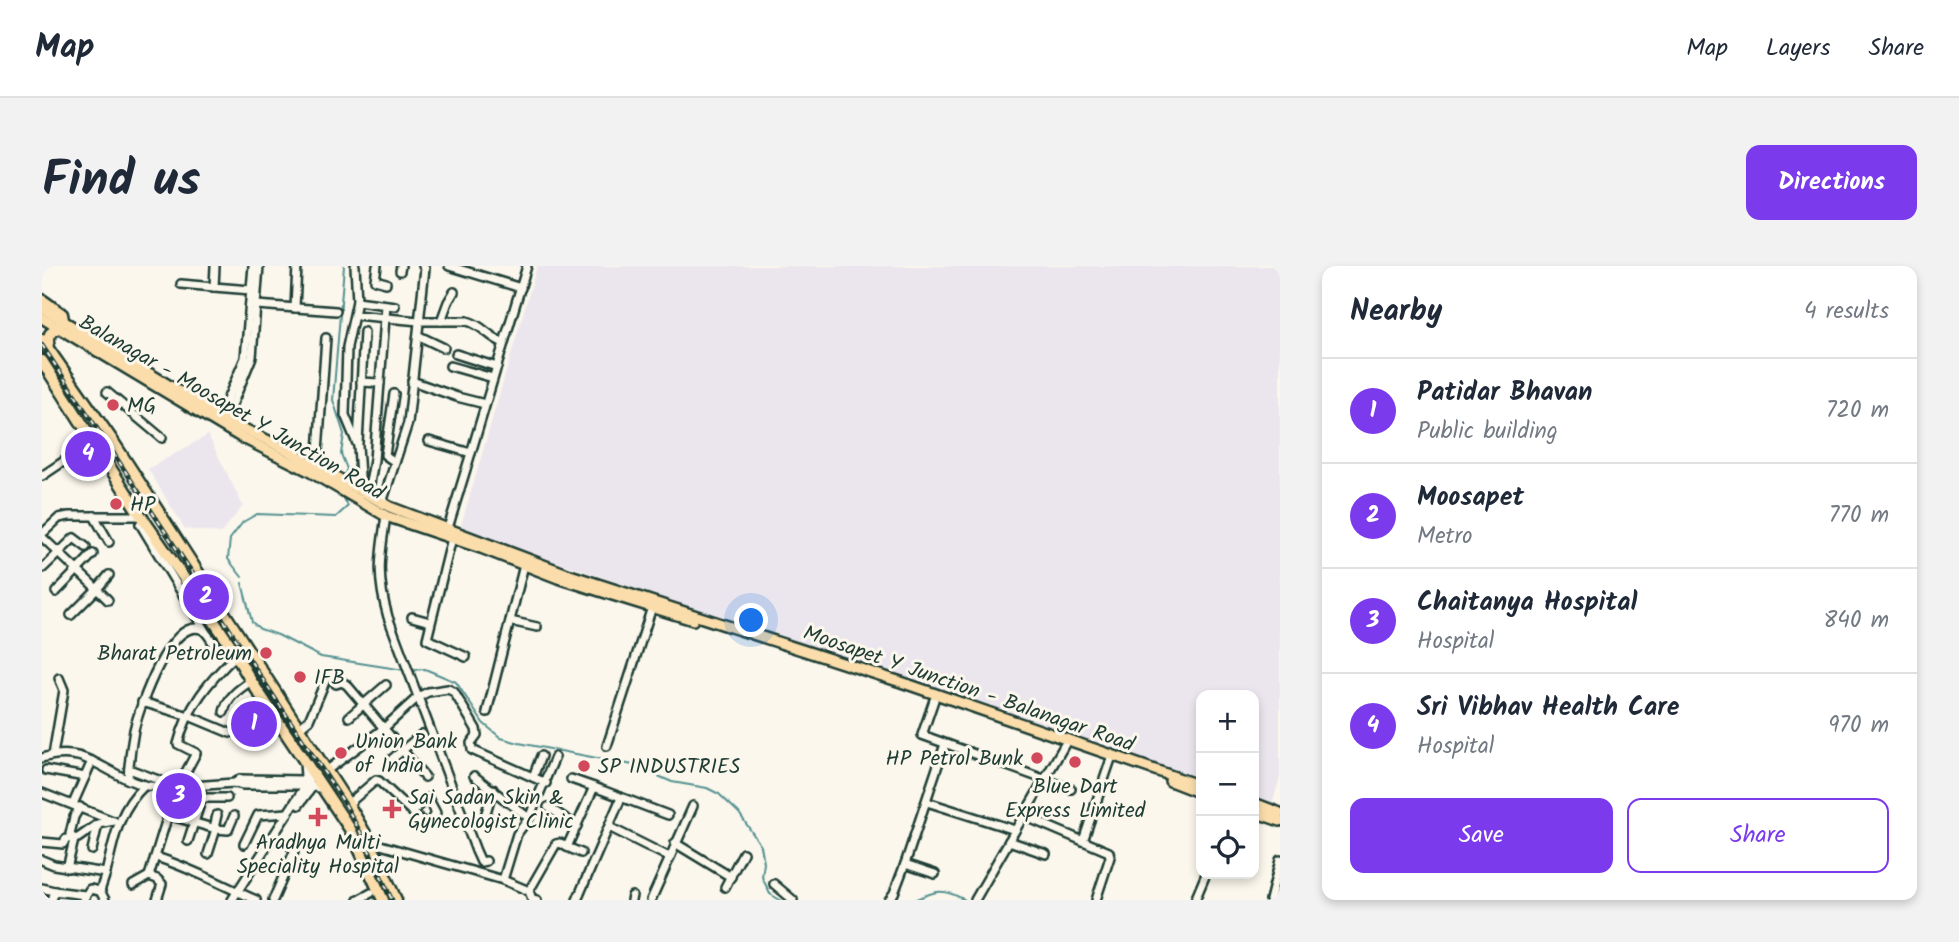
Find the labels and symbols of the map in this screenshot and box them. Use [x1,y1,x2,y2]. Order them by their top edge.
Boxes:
street label: Balanagar - Moosapet Y Junction Road [72,307,391,510]
place label: MG [127,390,156,423]
marker: MG [105,397,121,413]
pin: 4 [65,428,111,480]
place label: HP [130,489,156,522]
marker: HP [108,496,124,512]
pin: 2 [183,571,229,623]
your location [734,603,768,637]
street label: Moosapet Y Junction - Balanagar Road [798,617,1139,762]
place label: Bharat Petroleum [97,638,252,671]
marker: Bharat Petroleum [258,645,274,661]
place label: IFB [314,662,345,695]
marker: IFB [292,669,308,685]
pin: 1 [231,698,277,750]
place label: Union Bank of India [355,726,457,783]
place label: HP Petrol Bunk [886,743,1023,776]
marker: Union Bank of India [333,745,349,761]
marker: HP Petrol Bunk [1029,750,1045,766]
place label: SP INDUSTRIES [598,751,740,784]
marker: Blue Dart Express Limited [1067,754,1083,770]
marker: SP INDUSTRIES [576,758,592,774]
pin: 3 [156,770,202,822]
place label: Blue Dart Express Limited [1005,771,1146,828]
place label: Sai Sadan Skin & Gynecologist Clinic [408,782,574,839]
marker: Sai Sadan Skin & Gynecologist Clinic [382,799,402,819]
marker: Aradhya Multi Speciality Hospital [308,807,328,827]
place label: Aradhya Multi Speciality Hospital [237,827,399,884]

